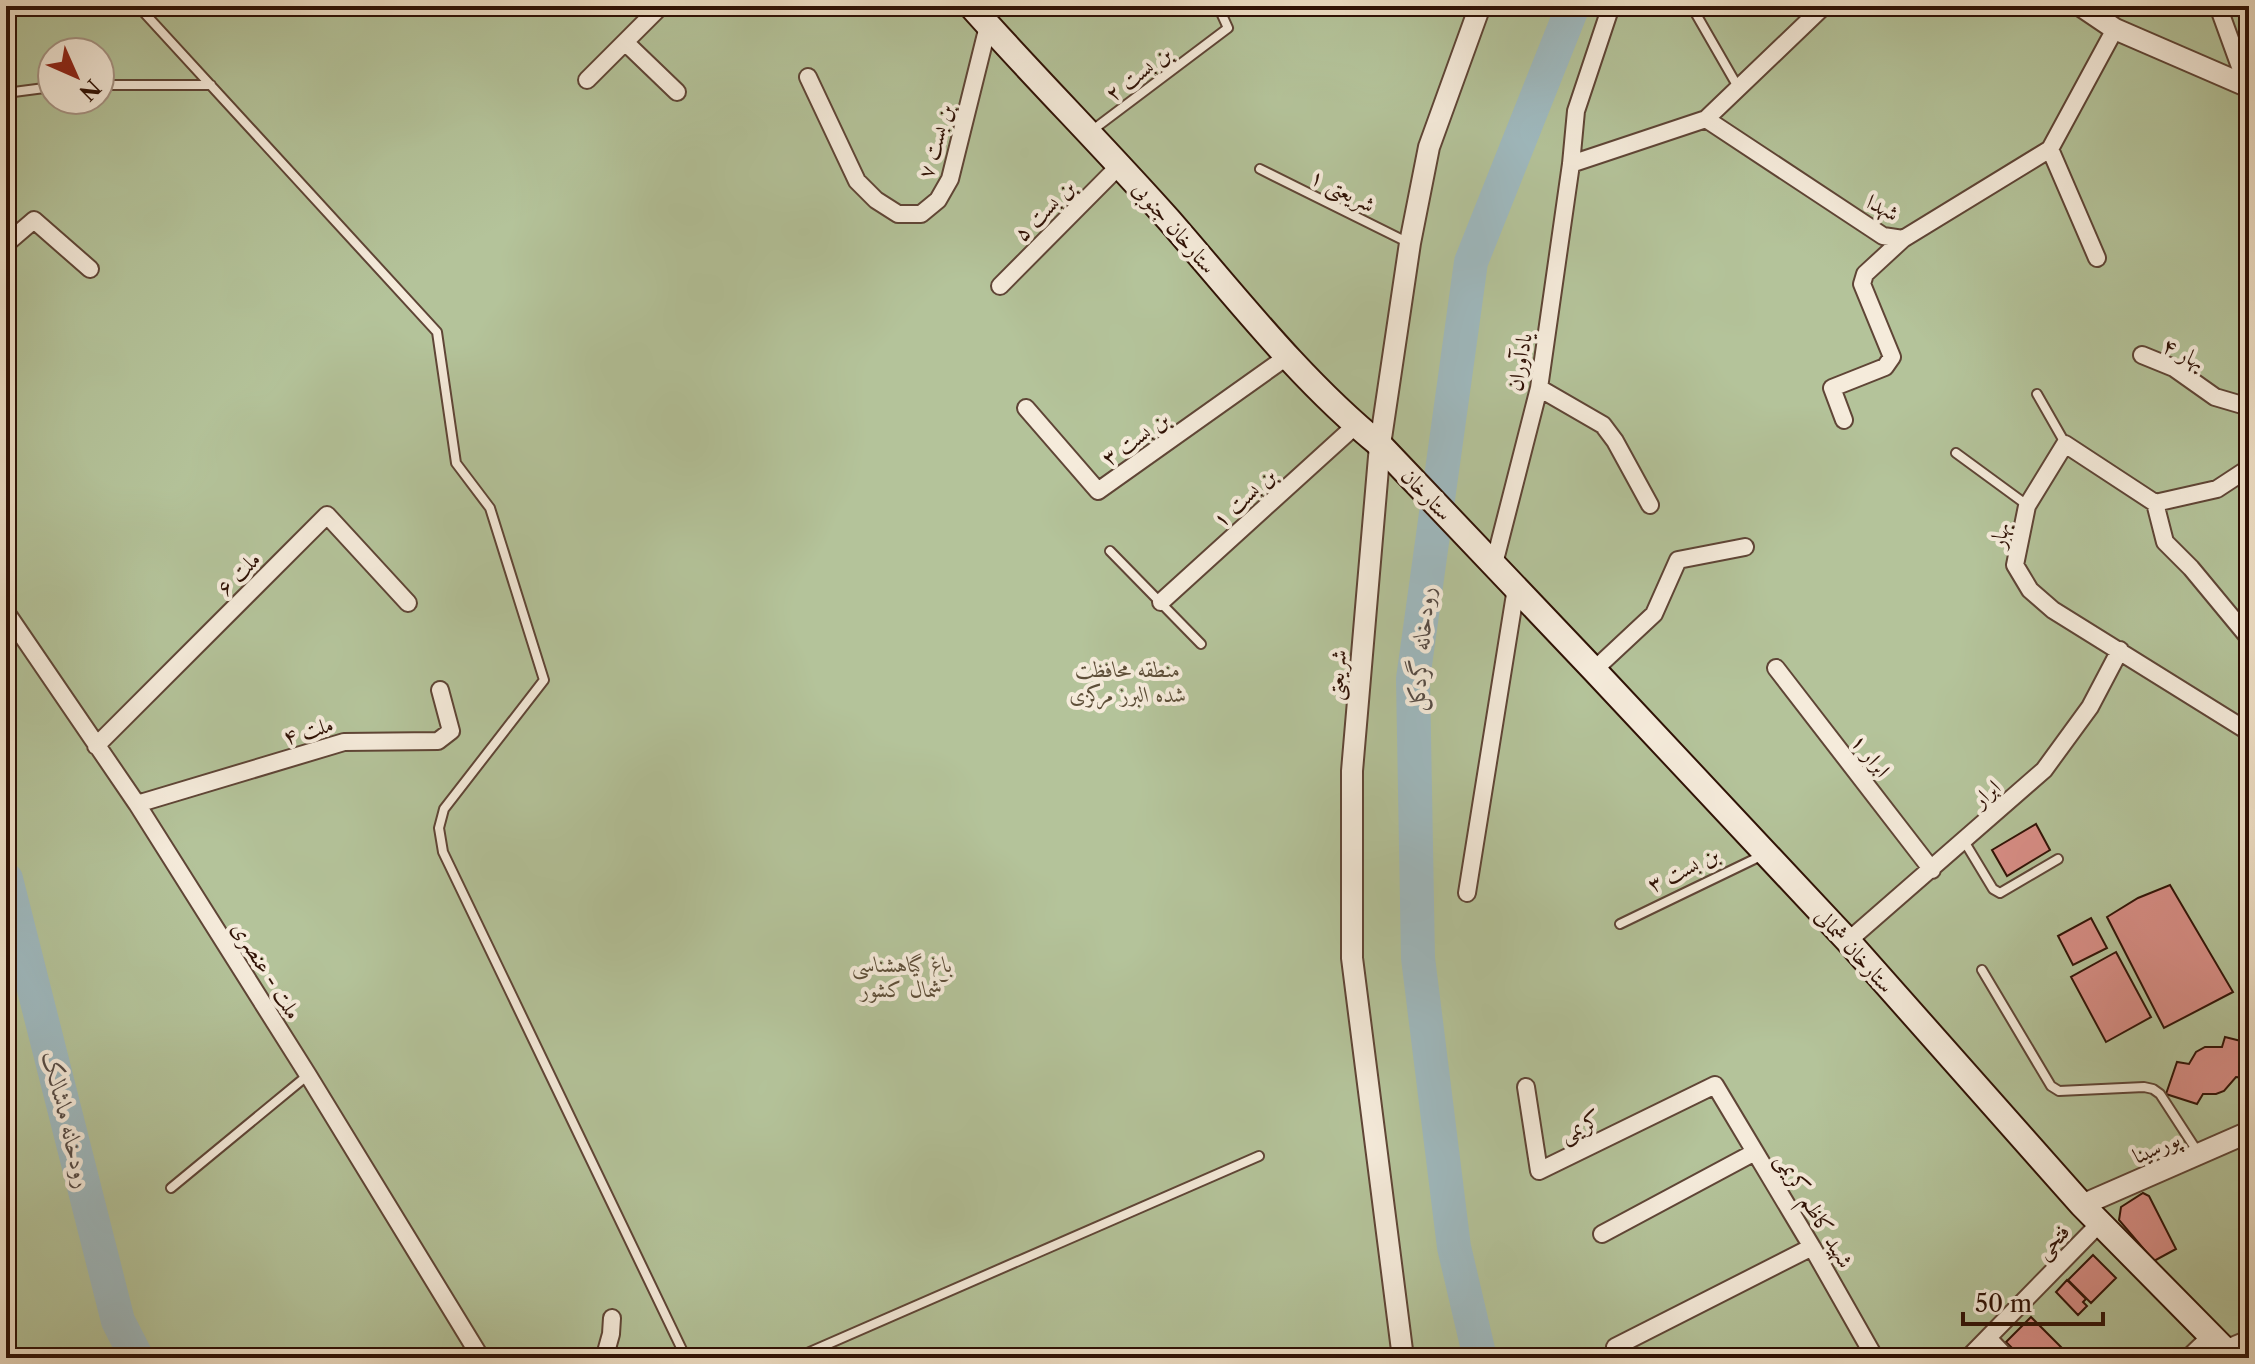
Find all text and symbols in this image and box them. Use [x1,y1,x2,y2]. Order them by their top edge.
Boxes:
north arrow [36,36,116,116]
street label: بن بست ۲ [1100,40,1177,107]
text: N [73,73,106,106]
street label: بن بست ۷ [911,101,960,181]
street label: شریعتی ۱ [1305,163,1380,220]
street label: بن بست ۵ [1008,174,1081,247]
street label: ستارخان جنوبی [1125,176,1222,281]
street label: شهدا [1862,188,1904,228]
street label: یادآوران [1501,329,1538,393]
street label: بهار ۴ [2157,331,2210,377]
street label: بن بست ۳ [1096,406,1174,471]
street label: بن بست ۱ [1207,462,1282,533]
street label: ستارخان [1395,462,1458,526]
street label: بهار [1983,520,2016,552]
street label: ملت ۶ [211,546,266,601]
water label: رودخانه گردکل [1400,585,1443,713]
street label: شریعتی [1321,649,1354,702]
park label: منطقه محافظت شده البرز مرکزی [1069,656,1187,710]
street label: ملت ۴ [280,710,336,750]
street label: ابرار ۱ [1845,728,1896,782]
street label: ابرار [1965,774,2006,814]
street label: بن بست ۳ [1643,841,1723,898]
street label: ستارخان شمالی [1810,902,1900,998]
street label: ملت - عنصری [225,916,307,1025]
park label: باغ گیاهشناسی شمال کشور [851,951,953,1003]
water label: رودخانه ماشالک [36,1048,98,1191]
street label: کریمی [1555,1105,1606,1150]
street label: پورسینا [2128,1124,2187,1172]
street label: شهید کاظم کریمی [1764,1148,1859,1276]
street label: فتحی [2029,1218,2077,1266]
scale bar [1963,1276,2103,1326]
text: 50 m [1975,1289,2032,1318]

